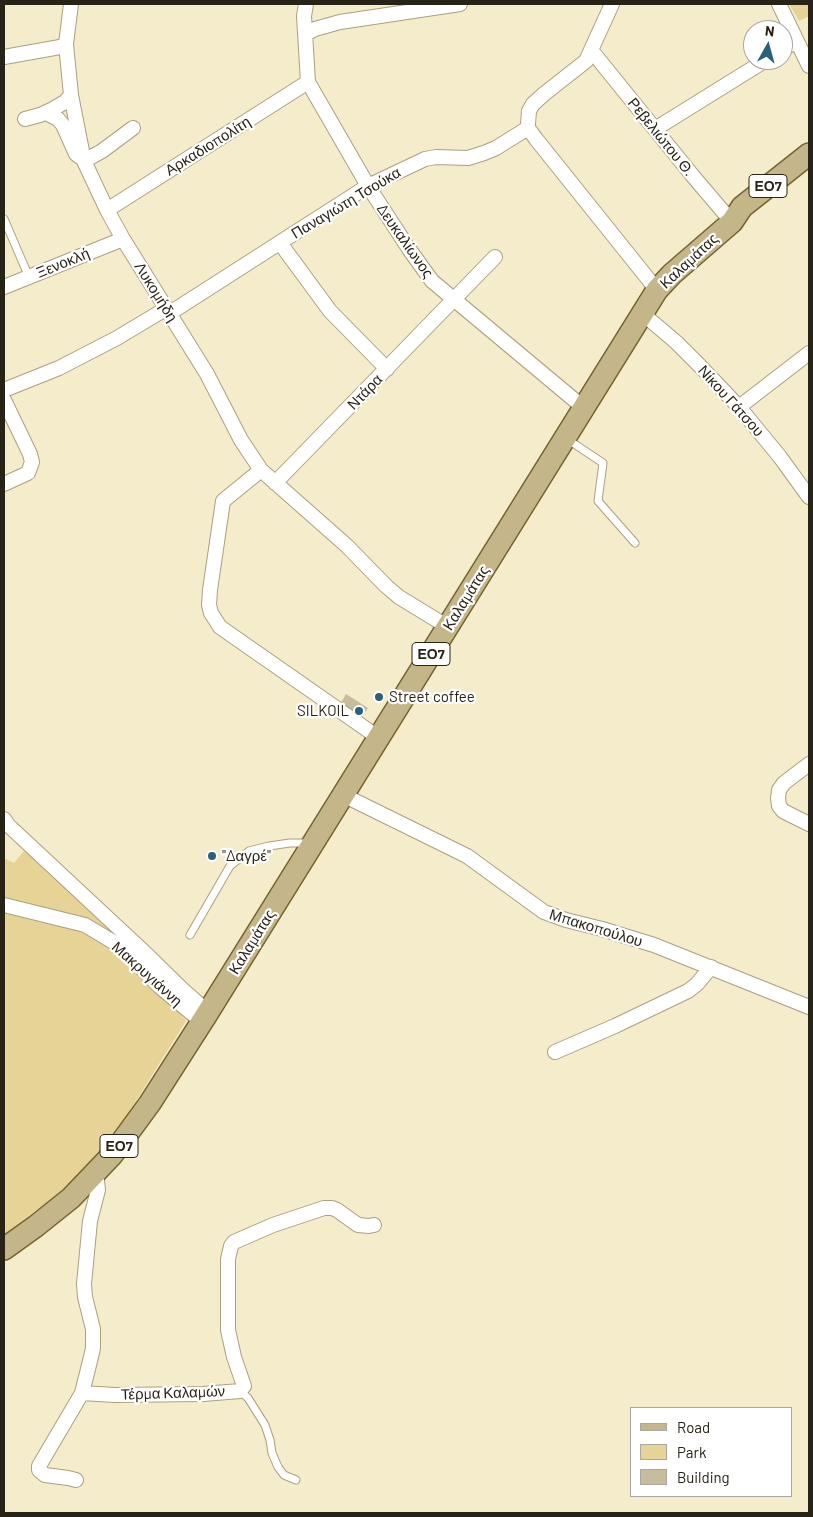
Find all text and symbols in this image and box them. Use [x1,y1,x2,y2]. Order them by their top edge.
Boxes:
north arrow [743,20,793,70]
text: N [764,22,775,40]
street label: Ρεβελιώτου Θ. [624,94,698,180]
street label: Αρκαδιοπολίτη [162,113,254,179]
street label: Παναγιώτη Τσούκα [288,163,404,243]
road number: ΕΟ7 [749,175,787,198]
street label: Δευκαλίωνος [373,201,437,281]
street label: Καλαμάτας [656,230,722,292]
street label: Ξενοκλή [34,244,92,282]
street label: Λυκομήδη [131,259,181,325]
street label: Νίκου Γάτσου [694,362,768,440]
street label: Ντάρα [344,370,386,414]
street label: Καλαμάτας [439,562,493,634]
road number: ΕΟ7 [412,642,450,666]
place label: Street coffee [389,688,475,706]
marker: Street coffee [373,691,385,703]
place label: SILKOIL [297,702,349,720]
marker: SILKOIL [353,705,365,717]
place label: "Δαγρέ" [222,847,271,865]
marker: "Δαγρέ" [206,850,218,862]
street label: Μπακοπούλου [547,905,645,951]
street label: Καλαμάτας [225,906,279,978]
street label: Μακρυγιάννη [108,938,186,1010]
road number: ΕΟ7 [100,1134,138,1158]
street label: Τέρμα Καλαμών [120,1382,226,1404]
legend [630,1407,793,1497]
text: Road [677,1418,710,1436]
text: Park [677,1443,706,1461]
text: Building [677,1468,730,1486]

